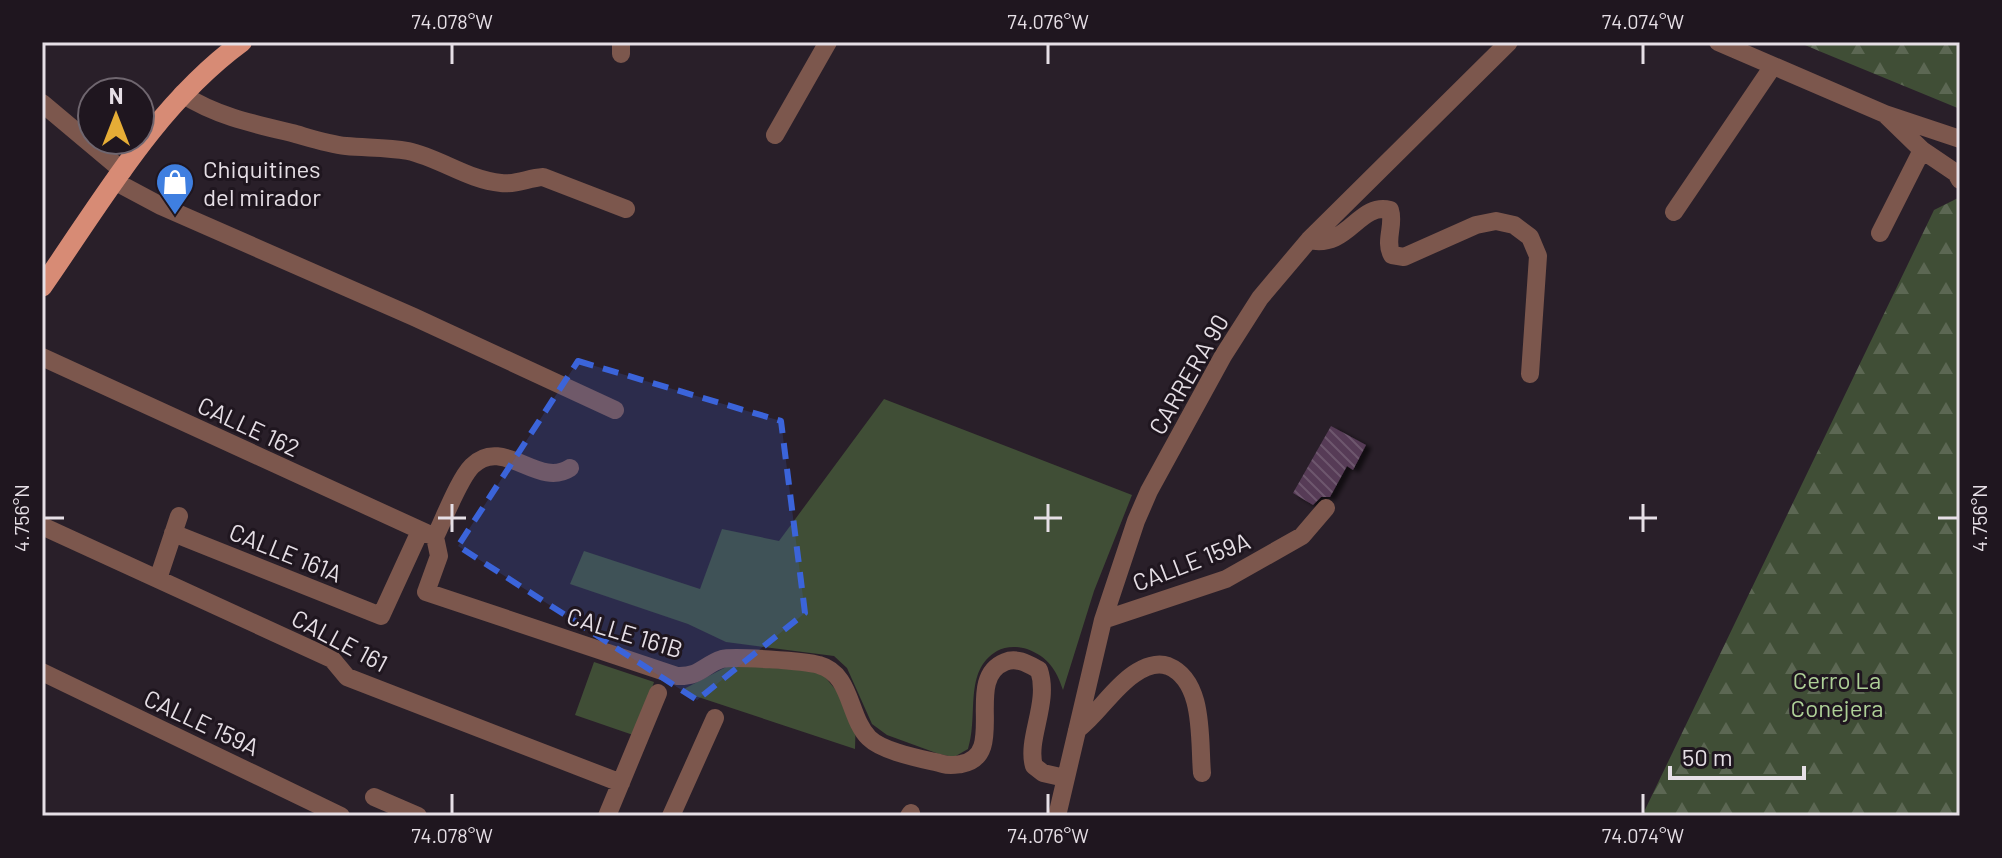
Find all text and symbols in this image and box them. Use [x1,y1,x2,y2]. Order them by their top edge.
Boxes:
text: 74.078°W [411,9,493,33]
text: 74.076°W [1007,9,1089,33]
text: 74.074°W [1602,9,1685,33]
north arrow [76,76,156,156]
text: N [109,82,123,108]
place label: Chiquitines del mirador [203,154,321,211]
shop icon: Chiquitines del mirador [154,161,196,216]
street label: CARRERA 90 [1142,309,1234,439]
street label: CALLE 162 [193,390,305,462]
text: 4.756°N [9,484,33,552]
text: 4.756°N [1967,484,1991,552]
street label: CALLE 161A [225,516,347,588]
street label: CALLE 159A [1128,525,1254,597]
street label: CALLE 161B [564,601,686,663]
street label: CALLE 161 [287,603,393,677]
park label: Cerro La Conejera [1791,665,1883,722]
street label: CALLE 159A [140,683,264,761]
scale bar [1670,730,1804,780]
text: 50 m [1682,742,1733,771]
text: 74.078°W [411,823,493,847]
text: 74.076°W [1007,823,1089,847]
text: 74.074°W [1602,823,1685,847]

